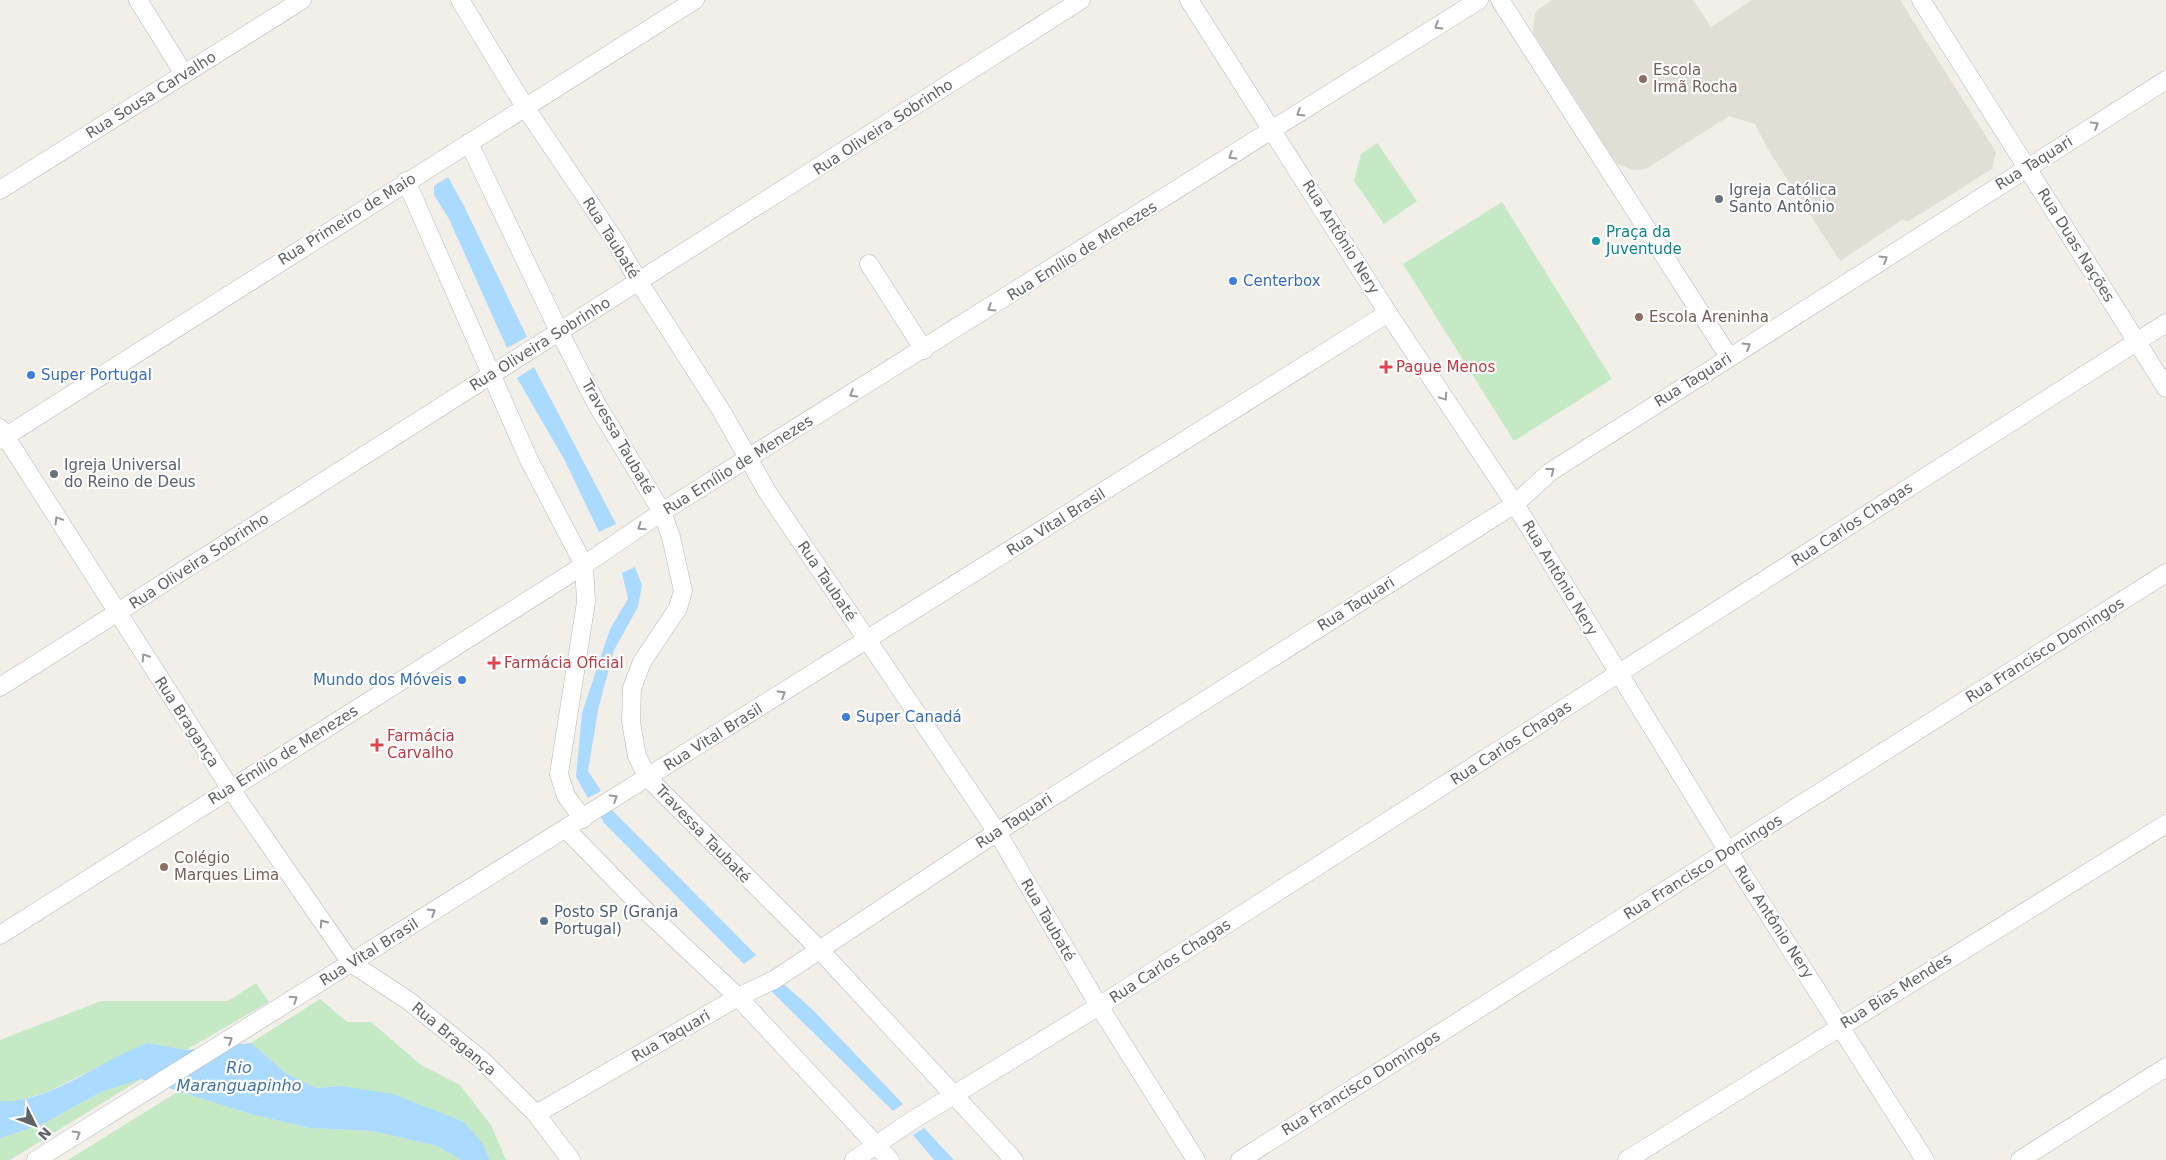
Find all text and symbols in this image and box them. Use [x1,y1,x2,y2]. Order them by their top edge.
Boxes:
one-way arrow [1434,20,1443,29]
street label: Rua Sousa Carvalho [83,48,219,142]
place label: Escola Irmã Rocha [1653,61,1738,96]
marker: Escola Irmã Rocha [1637,73,1649,85]
street label: Rua Oliveira Sobrinho [810,75,956,179]
one-way arrow [1297,106,1306,116]
one-way arrow [2090,121,2099,131]
street label: Rua Taquari [1992,132,2076,194]
one-way arrow [1228,150,1238,159]
street label: Rua Primeiro de Maio [275,169,419,269]
street label: Rua Antônio Nery [1299,177,1383,297]
place label: Igreja Católica Santo Antônio [1729,181,1837,216]
street label: Rua Duas Nações [2034,185,2118,305]
marker: Igreja Católica Santo Antônio [1713,193,1725,205]
street label: Rua Taubaté [579,194,643,282]
street label: Rua Emílio de Menezes [1004,197,1160,304]
place label: Praça da Juventude [1605,223,1682,258]
marker: Praça da Juventude [1590,235,1602,247]
one-way arrow [1879,255,1888,265]
place label: Centerbox [1243,272,1321,290]
marker: Centerbox [1227,275,1239,287]
street label: Rua Oliveira Sobrinho [466,293,614,395]
one-way arrow [987,301,996,311]
place label: Escola Areninha [1649,308,1769,326]
marker: Escola Areninha [1633,311,1645,323]
one-way arrow [1741,343,1751,352]
street label: Rua Taquari [1651,349,1735,411]
place label: Pague Menos [1396,358,1495,376]
marker: Pague Menos [1380,361,1392,373]
place label: Super Portugal [41,366,152,384]
marker: Super Portugal [25,369,37,381]
street label: Travessa Taubaté [577,376,658,497]
one-way arrow [850,387,859,397]
one-way arrow [1438,391,1447,401]
street label: Rua Emílio de Menezes [660,411,816,518]
place label: Igreja Universal do Reino de Deus [64,456,196,491]
marker: Igreja Universal do Reino de Deus [48,468,60,480]
one-way arrow [1545,469,1554,477]
street label: Rua Carlos Chagas [1788,478,1916,570]
street label: Rua Vital Brasil [1003,484,1109,560]
street label: Rua Oliveira Sobrinho [126,509,272,613]
one-way arrow [54,516,64,525]
street label: Rua Antônio Nery [1519,517,1602,639]
one-way arrow [638,521,647,530]
street label: Rua Taubaté [794,538,860,624]
street label: Rua Taquari [1314,573,1398,635]
street label: Rua Francisco Domingos [1962,594,2128,706]
one-way arrow [142,653,151,663]
place label: Farmácia Oficial [504,654,624,672]
marker: Farmácia Oficial [488,657,500,669]
place label: Mundo dos Móveis [313,671,452,689]
street label: Rua Bragança [151,673,223,771]
marker: Mundo dos Móveis [456,674,468,686]
one-way arrow [777,691,786,701]
street label: Rua Carlos Chagas [1447,697,1575,789]
street label: Rua Vital Brasil [660,699,766,775]
street label: Rua Emílio de Menezes [205,701,361,808]
place label: Super Canadá [856,708,962,726]
marker: Super Canadá [840,711,852,723]
place label: Farmácia Carvalho [387,727,455,762]
marker: Farmácia Carvalho [371,739,383,751]
street label: Travessa Taubaté [651,781,754,887]
street label: Rua Taquari [972,790,1056,852]
one-way arrow [609,795,618,805]
street label: Rua Francisco Domingos [1620,811,1786,923]
place label: Colégio Marques Lima [174,849,279,884]
marker: Colégio Marques Lima [158,861,170,873]
street label: Rua Antônio Nery [1731,862,1817,982]
street label: Rua Taubaté [1017,875,1079,965]
place label: Posto SP (Granja Portugal) [554,903,678,938]
one-way arrow [426,909,435,919]
street label: Rua Vital Brasil [316,914,422,990]
marker: Posto SP (Granja Portugal) [538,915,550,927]
street label: Rua Carlos Chagas [1106,915,1234,1007]
one-way arrow [320,919,329,929]
street label: Rua Bias Mendes [1837,949,1955,1032]
one-way arrow [289,995,298,1005]
street label: Rua Bragança [408,999,500,1079]
street label: Rua Taquari [629,1006,713,1066]
street label: Rua Francisco Domingos [1278,1027,1444,1139]
one-way arrow [224,1037,233,1047]
water label: Rio Maranguapinho [177,1058,302,1095]
north arrow [10,1100,60,1150]
text: N [35,1124,55,1143]
one-way arrow [72,1131,81,1141]

